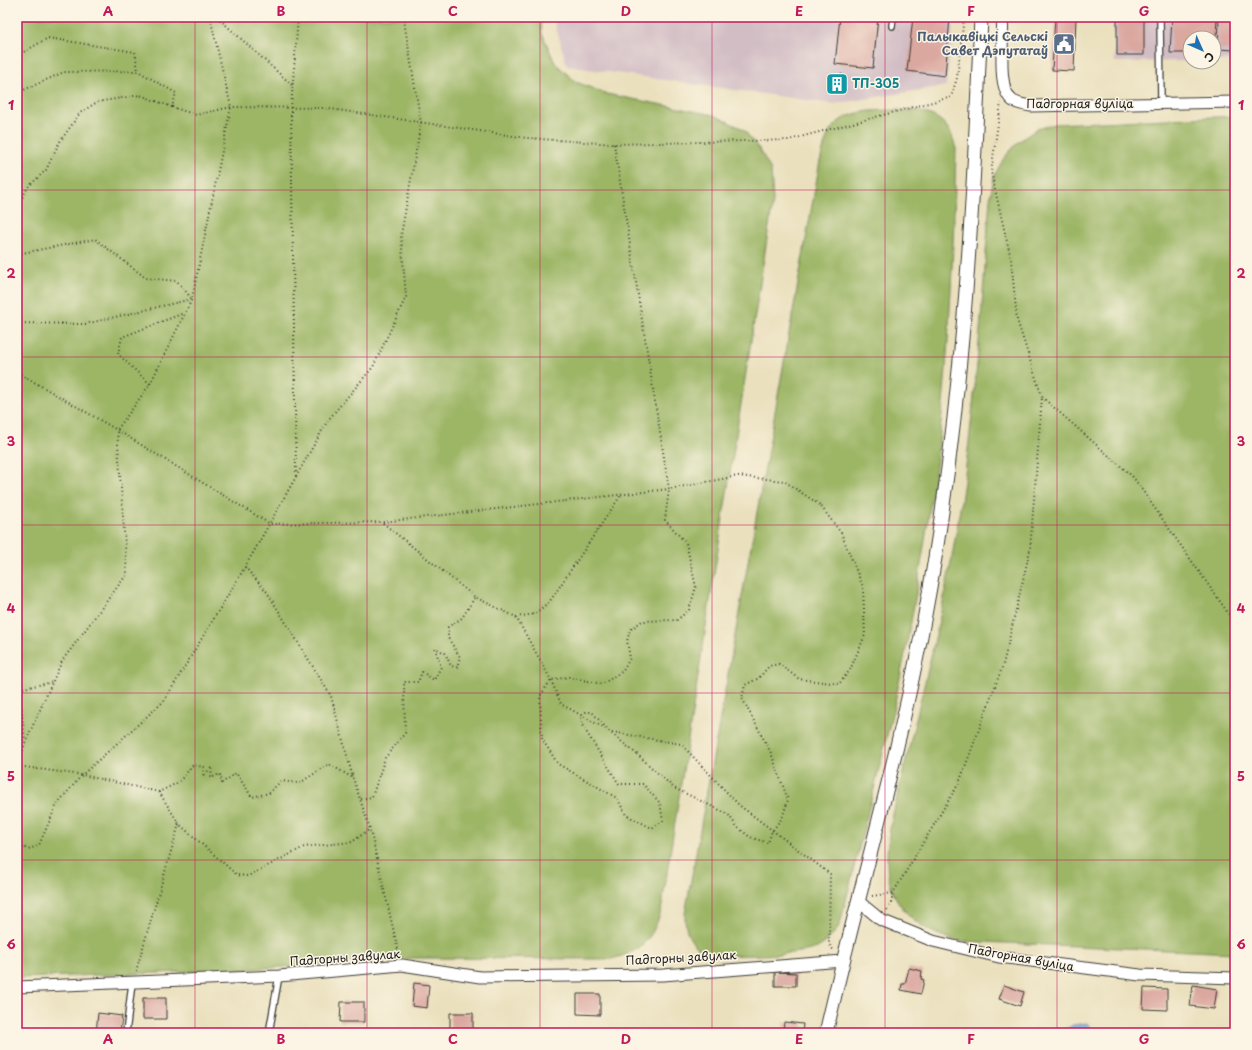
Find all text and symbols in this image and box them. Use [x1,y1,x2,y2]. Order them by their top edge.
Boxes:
text: A [103,1,113,20]
text: B [277,1,286,20]
text: C [448,1,458,20]
text: D [621,1,631,20]
text: E [795,1,803,20]
text: F [967,1,975,20]
text: G [1139,1,1149,20]
place label: Палыкавіцкі Сельскі Савет Дэпутатаў [917,27,1048,59]
north arrow [1182,30,1222,70]
public building icon: Палыкавіцкі Сельскі Савет Дэпутатаў [1051,31,1077,57]
text: С [1200,48,1218,66]
building icon: ТП-305 [824,71,850,97]
place label: ТП-305 [852,74,899,92]
street label: Падгорная вуліца [1026,94,1134,112]
text: 1 [8,95,14,114]
text: 1 [1238,95,1244,114]
text: 2 [6,263,16,282]
text: 2 [1236,263,1246,282]
text: 3 [7,431,16,450]
text: 3 [1237,431,1246,450]
text: 4 [7,598,16,617]
text: 4 [1237,598,1246,617]
text: 5 [7,766,15,785]
text: 5 [1237,766,1245,785]
text: 6 [6,934,16,953]
text: 6 [1236,934,1246,953]
street label: Падгорная вуліца [967,939,1076,975]
street label: Падгорны завулак [289,944,402,970]
street label: Падгорны завулак [625,945,738,969]
text: A [103,1029,113,1048]
text: B [277,1029,286,1048]
text: C [448,1029,458,1048]
text: D [621,1029,631,1048]
text: E [795,1029,803,1048]
text: F [967,1029,975,1048]
text: G [1139,1029,1149,1048]

